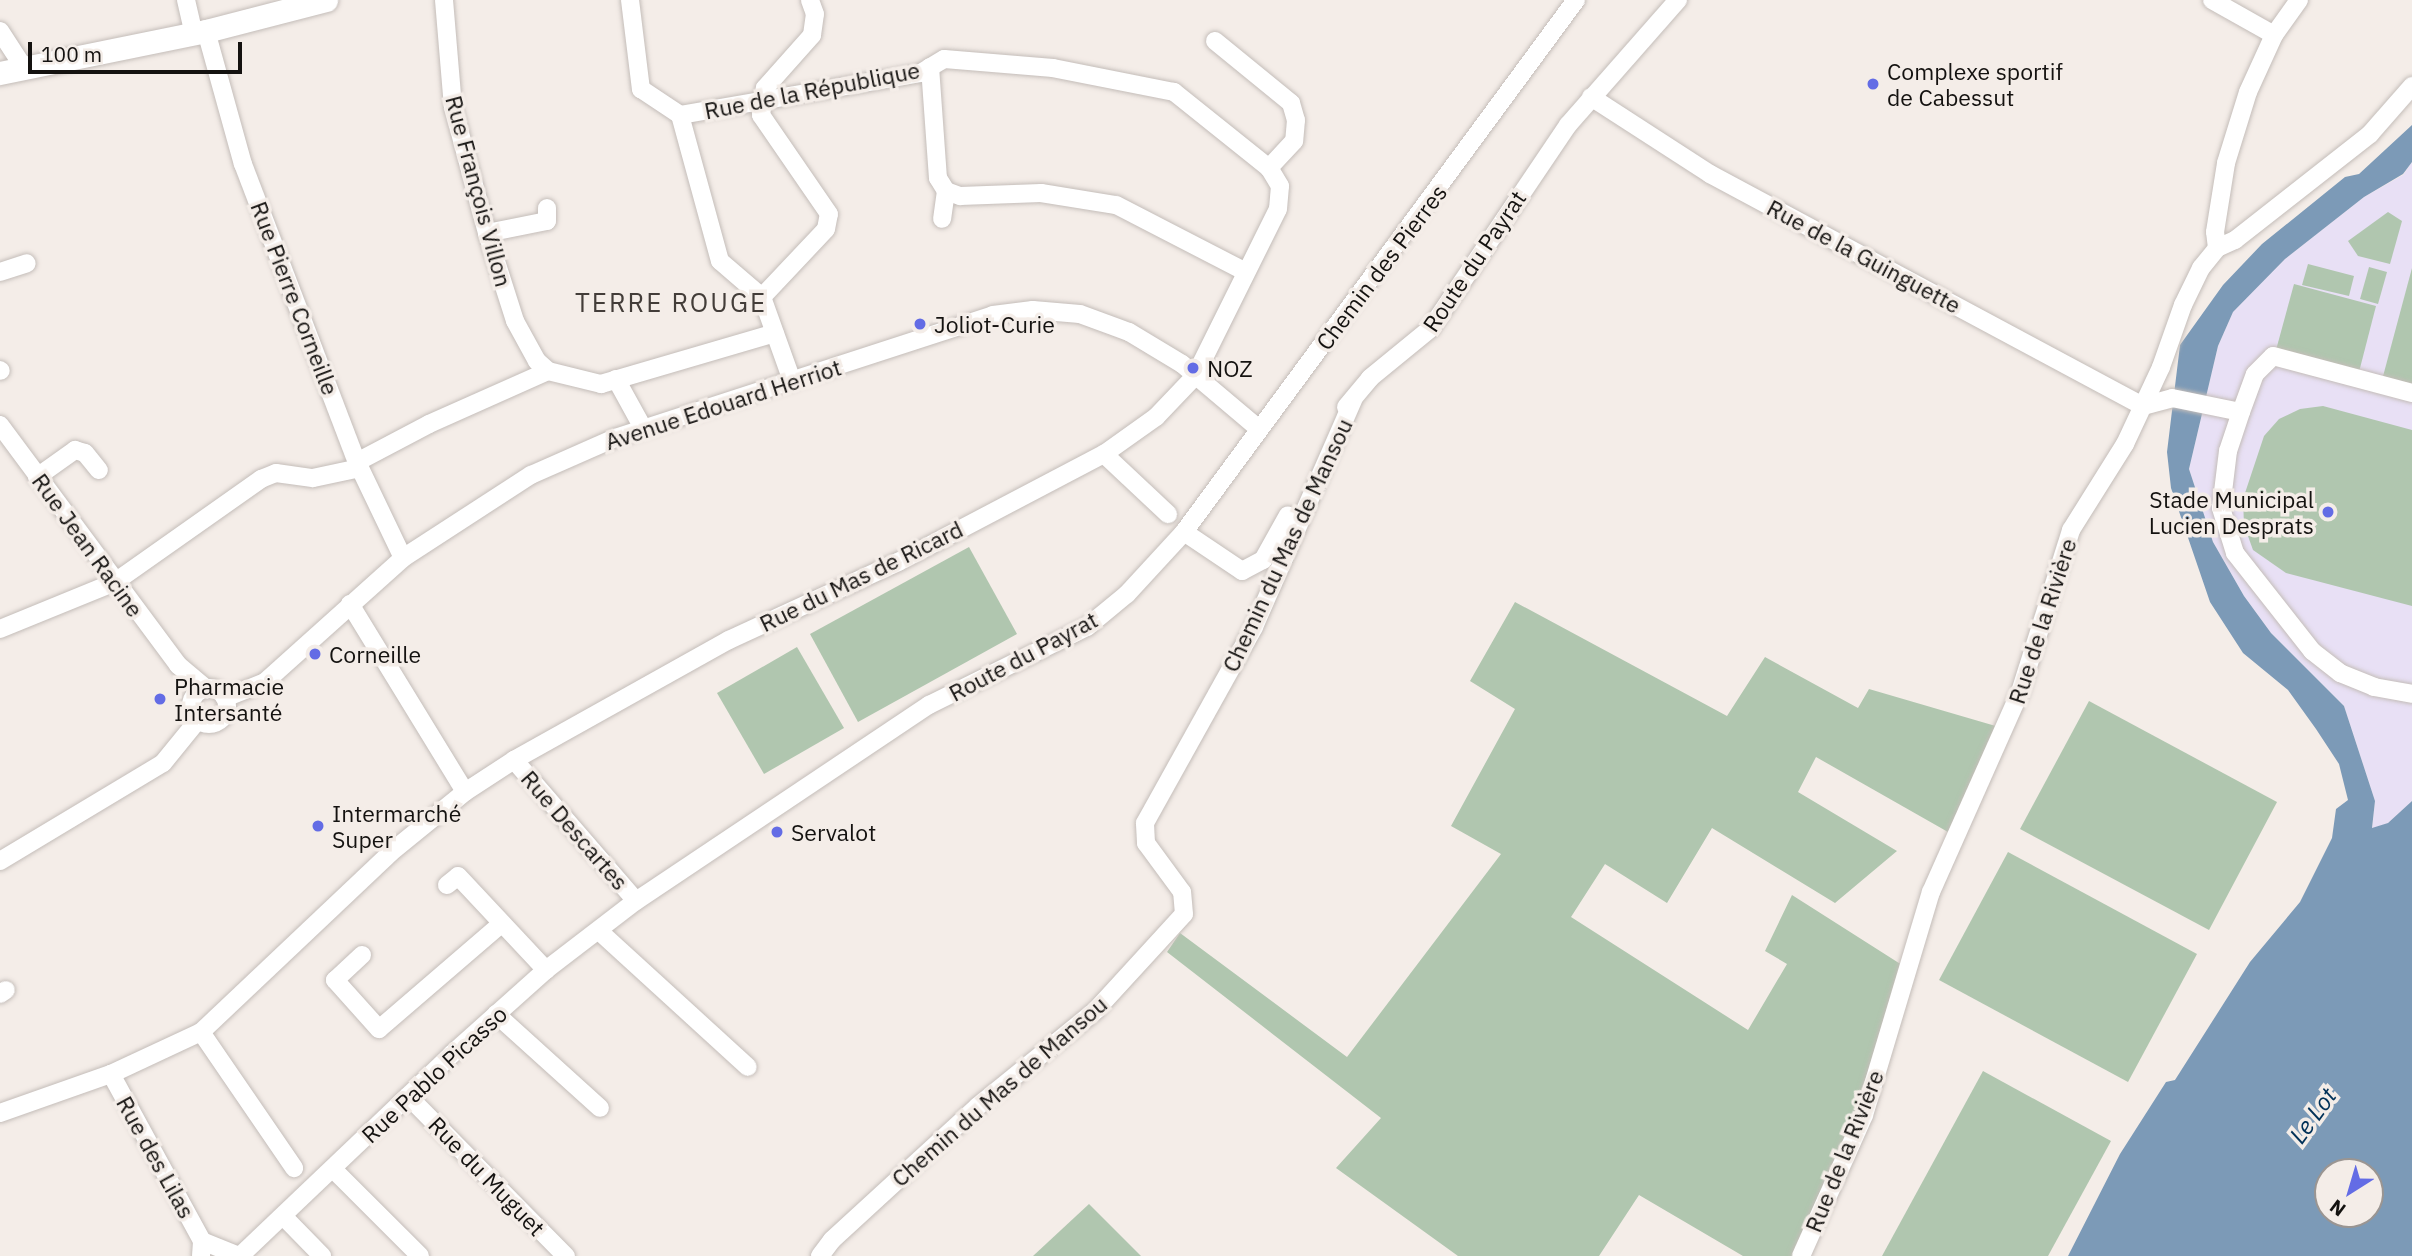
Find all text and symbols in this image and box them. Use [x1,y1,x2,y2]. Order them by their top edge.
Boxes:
scale bar [32,28,245,72]
text: 100 m [41,40,102,68]
street label: Rue de la République [702,56,922,124]
place label: Complexe sportif de Cabessut [1887,57,2063,111]
marker: Complexe sportif de Cabessut [1865,76,1881,92]
street label: Rue François Villon [440,92,518,290]
street label: Chemin des Pierres [1310,179,1452,355]
street label: Route du Payrat [1417,185,1531,337]
street label: Rue de la Guinguette [1762,193,1966,319]
street label: Rue Pierre Corneille [245,197,345,399]
district label: TERRE ROUGE [576,287,766,319]
place label: Joliot-Curie [934,310,1055,338]
marker: Joliot-Curie [912,316,928,332]
street label: Avenue Edouard Herriot [602,353,844,455]
place label: NOZ [1207,354,1253,382]
marker: NOZ [1185,360,1201,376]
street label: Chemin du Mas de Mansou [1216,414,1358,676]
street label: Rue Jean Racine [27,468,149,622]
place label: Stade Municipal Lucien Desprats [2149,485,2314,539]
marker: Stade Municipal Lucien Desprats [2320,504,2336,520]
street label: Rue du Mas de Ricard [755,515,967,637]
street label: Rue de la Rivière [2002,535,2082,707]
street label: Route du Payrat [944,605,1102,707]
place label: Corneille [329,640,421,668]
marker: Corneille [307,646,323,662]
place label: Pharmacie Intersanté [174,672,284,726]
marker: Pharmacie Intersanté [152,691,168,707]
street label: Rue Descartes [516,765,634,895]
place label: Intermarché Super [332,799,461,853]
marker: Intermarché Super [310,818,326,834]
place label: Servalot [791,818,876,846]
marker: Servalot [769,824,785,840]
street label: Chemin du Mas de Mansou [886,990,1112,1192]
street label: Rue Pablo Picasso [356,1000,512,1148]
street label: Rue de la Rivière [1799,1066,1889,1236]
water label: Le Lot [2283,1083,2343,1149]
street label: Rue des Lilas [111,1091,201,1223]
street label: Rue du Muguet [423,1111,551,1241]
north arrow [2314,1158,2384,1228]
text: N [2325,1194,2350,1222]

